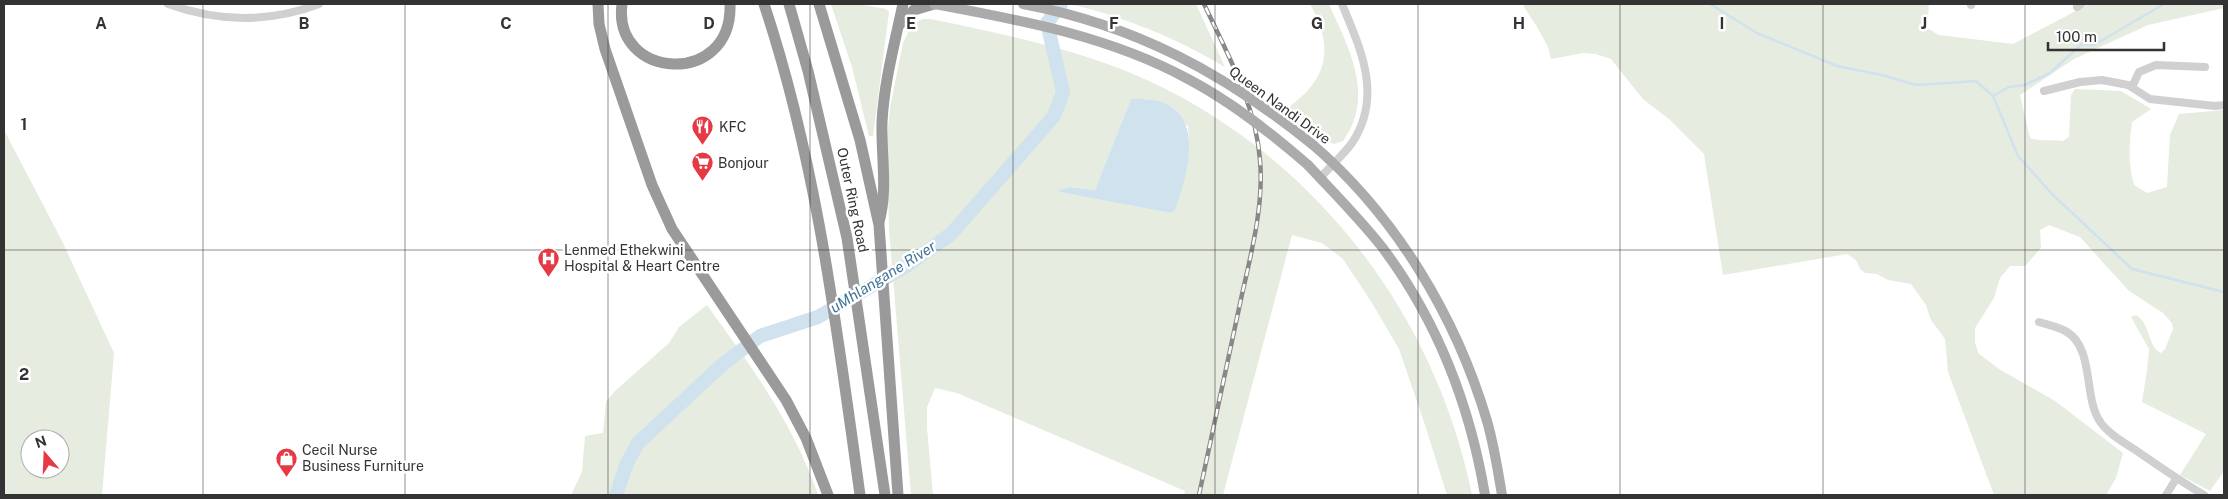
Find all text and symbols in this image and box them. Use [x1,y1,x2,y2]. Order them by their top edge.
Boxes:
text: A [95,14,107,33]
text: B [299,14,310,33]
text: C [500,14,512,33]
text: D [703,14,715,33]
text: E [906,14,916,33]
text: F [1109,14,1119,33]
text: G [1311,14,1323,33]
text: H [1513,14,1525,33]
text: I [1720,14,1724,33]
text: J [1921,14,1927,33]
scale bar [2048,20,2164,52]
text: 100 m [2056,28,2097,45]
street label: Queen Nandi Drive [1226,63,1334,147]
text: 1 [21,115,27,134]
restaurant icon: KFC [691,115,715,146]
place label: KFC [719,119,747,135]
street label: Outer Ring Road [834,146,872,254]
supermarket icon: Bonjour [690,151,714,182]
place label: Bonjour [718,155,769,171]
water label: uMhlangane River [827,237,939,316]
place label: Lenmed Ethekwini Hospital & Heart Centre [564,242,720,274]
hospital icon: Lenmed Ethekwini Hospital & Heart Centre [536,246,560,277]
text: 2 [19,365,29,384]
north arrow [20,429,70,479]
text: N [33,432,49,451]
place label: Cecil Nurse Business Furniture [302,442,424,474]
shop icon: Cecil Nurse Business Furniture [274,446,298,477]

